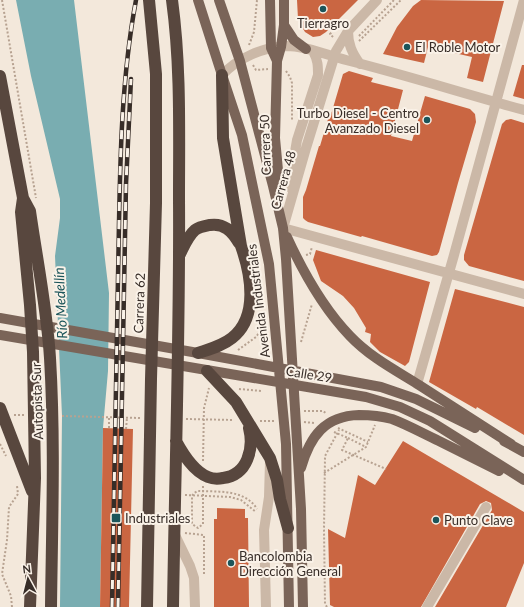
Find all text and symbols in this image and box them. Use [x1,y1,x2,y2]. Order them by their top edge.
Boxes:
marker: Tierragro [318,4,328,14]
place label: Tierragro [297,15,349,31]
place label: El Roble Motor [415,39,501,55]
marker: El Roble Motor [402,42,412,52]
place label: Turbo Diesel - Centro Avanzado Diesel [297,105,419,136]
street label: Carrera 50 [256,114,274,176]
marker: Turbo Diesel - Centro Avanzado Diesel [422,115,432,125]
street label: Carrera 48 [267,149,299,211]
street label: Avenida Industriales [243,243,273,359]
water label: Río Medellín [50,267,70,339]
street label: Carrera 62 [130,272,148,334]
street label: Autopista Sur [28,362,46,440]
street label: Calle 29 [285,362,333,386]
place label: Industriales [125,510,191,526]
marker: Industriales [110,512,122,524]
place label: Punto Clave [444,512,513,528]
marker: Punto Clave [431,515,441,525]
place label: Bancolombia Dirección General [239,548,341,579]
marker: Bancolombia Dirección General [226,558,236,568]
north arrow [8,559,48,599]
text: N [22,562,32,576]

